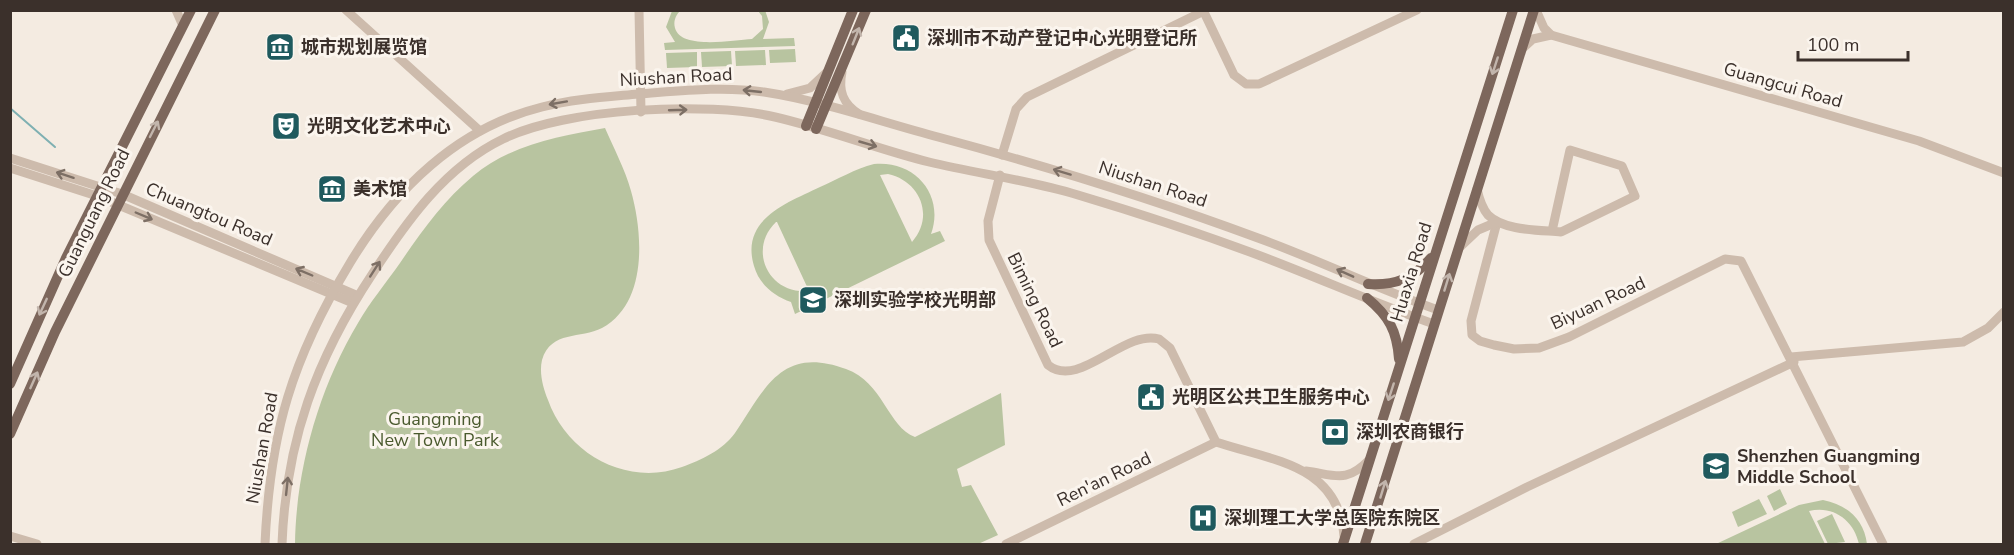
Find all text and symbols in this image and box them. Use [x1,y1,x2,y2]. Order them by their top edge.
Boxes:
public building icon: 深圳市不动产登记中心光明登记所 [890,22,922,54]
scale bar [1798,24,1908,62]
place label: 深圳市不动产登记中心光明登记所 [927,26,1197,50]
one-way arrow [851,28,862,46]
museum icon: 城市规划展览馆 [264,31,296,63]
text: 100 m [1807,33,1859,57]
place label: 城市规划展览馆 [301,35,427,59]
one-way arrow [1488,56,1499,75]
street label: Guangcui Road [1721,57,1845,113]
street label: Niushan Road [619,62,733,92]
one-way arrow [743,85,762,96]
one-way arrow [548,98,568,109]
one-way arrow [667,105,687,116]
theatre icon: 光明文化艺术中心 [270,110,302,142]
place label: 光明文化艺术中心 [307,114,451,138]
one-way arrow [149,120,161,138]
one-way arrow [858,139,877,150]
street label: Guanguang Road [52,145,136,281]
street label: Niushan Road [1096,155,1210,213]
one-way arrow [1053,166,1072,177]
one-way arrow [56,169,75,180]
museum icon: 美术馆 [316,173,348,205]
street label: Chuangtou Road [142,176,276,252]
place label: 美术馆 [353,177,407,201]
one-way arrow [135,211,153,222]
street label: Huaxia Road [1384,219,1438,325]
street label: Biming Road [1002,248,1068,352]
one-way arrow [370,261,382,278]
one-way arrow [295,266,314,277]
one-way arrow [1336,267,1354,278]
street label: Biyuan Road [1547,271,1649,335]
one-way arrow [1442,273,1453,292]
school or university icon: 深圳实验学校光明部 [797,284,829,316]
place label: 深圳实验学校光明部 [834,288,996,312]
one-way arrow [36,298,48,316]
one-way arrow [29,372,40,390]
public building icon: 光明区公共卫生服务中心 [1135,381,1167,413]
one-way arrow [1385,382,1396,401]
place label: 光明区公共卫生服务中心 [1172,385,1370,409]
street label: Niushan Road [240,390,284,506]
park label: Guangming New Town Park [371,407,500,452]
bank icon: 深圳农商银行 [1319,416,1351,448]
place label: 深圳农商银行 [1356,420,1464,444]
place label: Shenzhen Guangming Middle School [1737,444,1920,489]
street label: Ren'an Road [1053,446,1155,512]
school or university icon: Shenzhen Guangming Middle School [1700,450,1732,482]
one-way arrow [282,477,293,497]
one-way arrow [1378,480,1389,499]
hospital icon: 深圳理工大学总医院东院区 [1187,502,1219,534]
place label: 深圳理工大学总医院东院区 [1224,506,1440,530]

